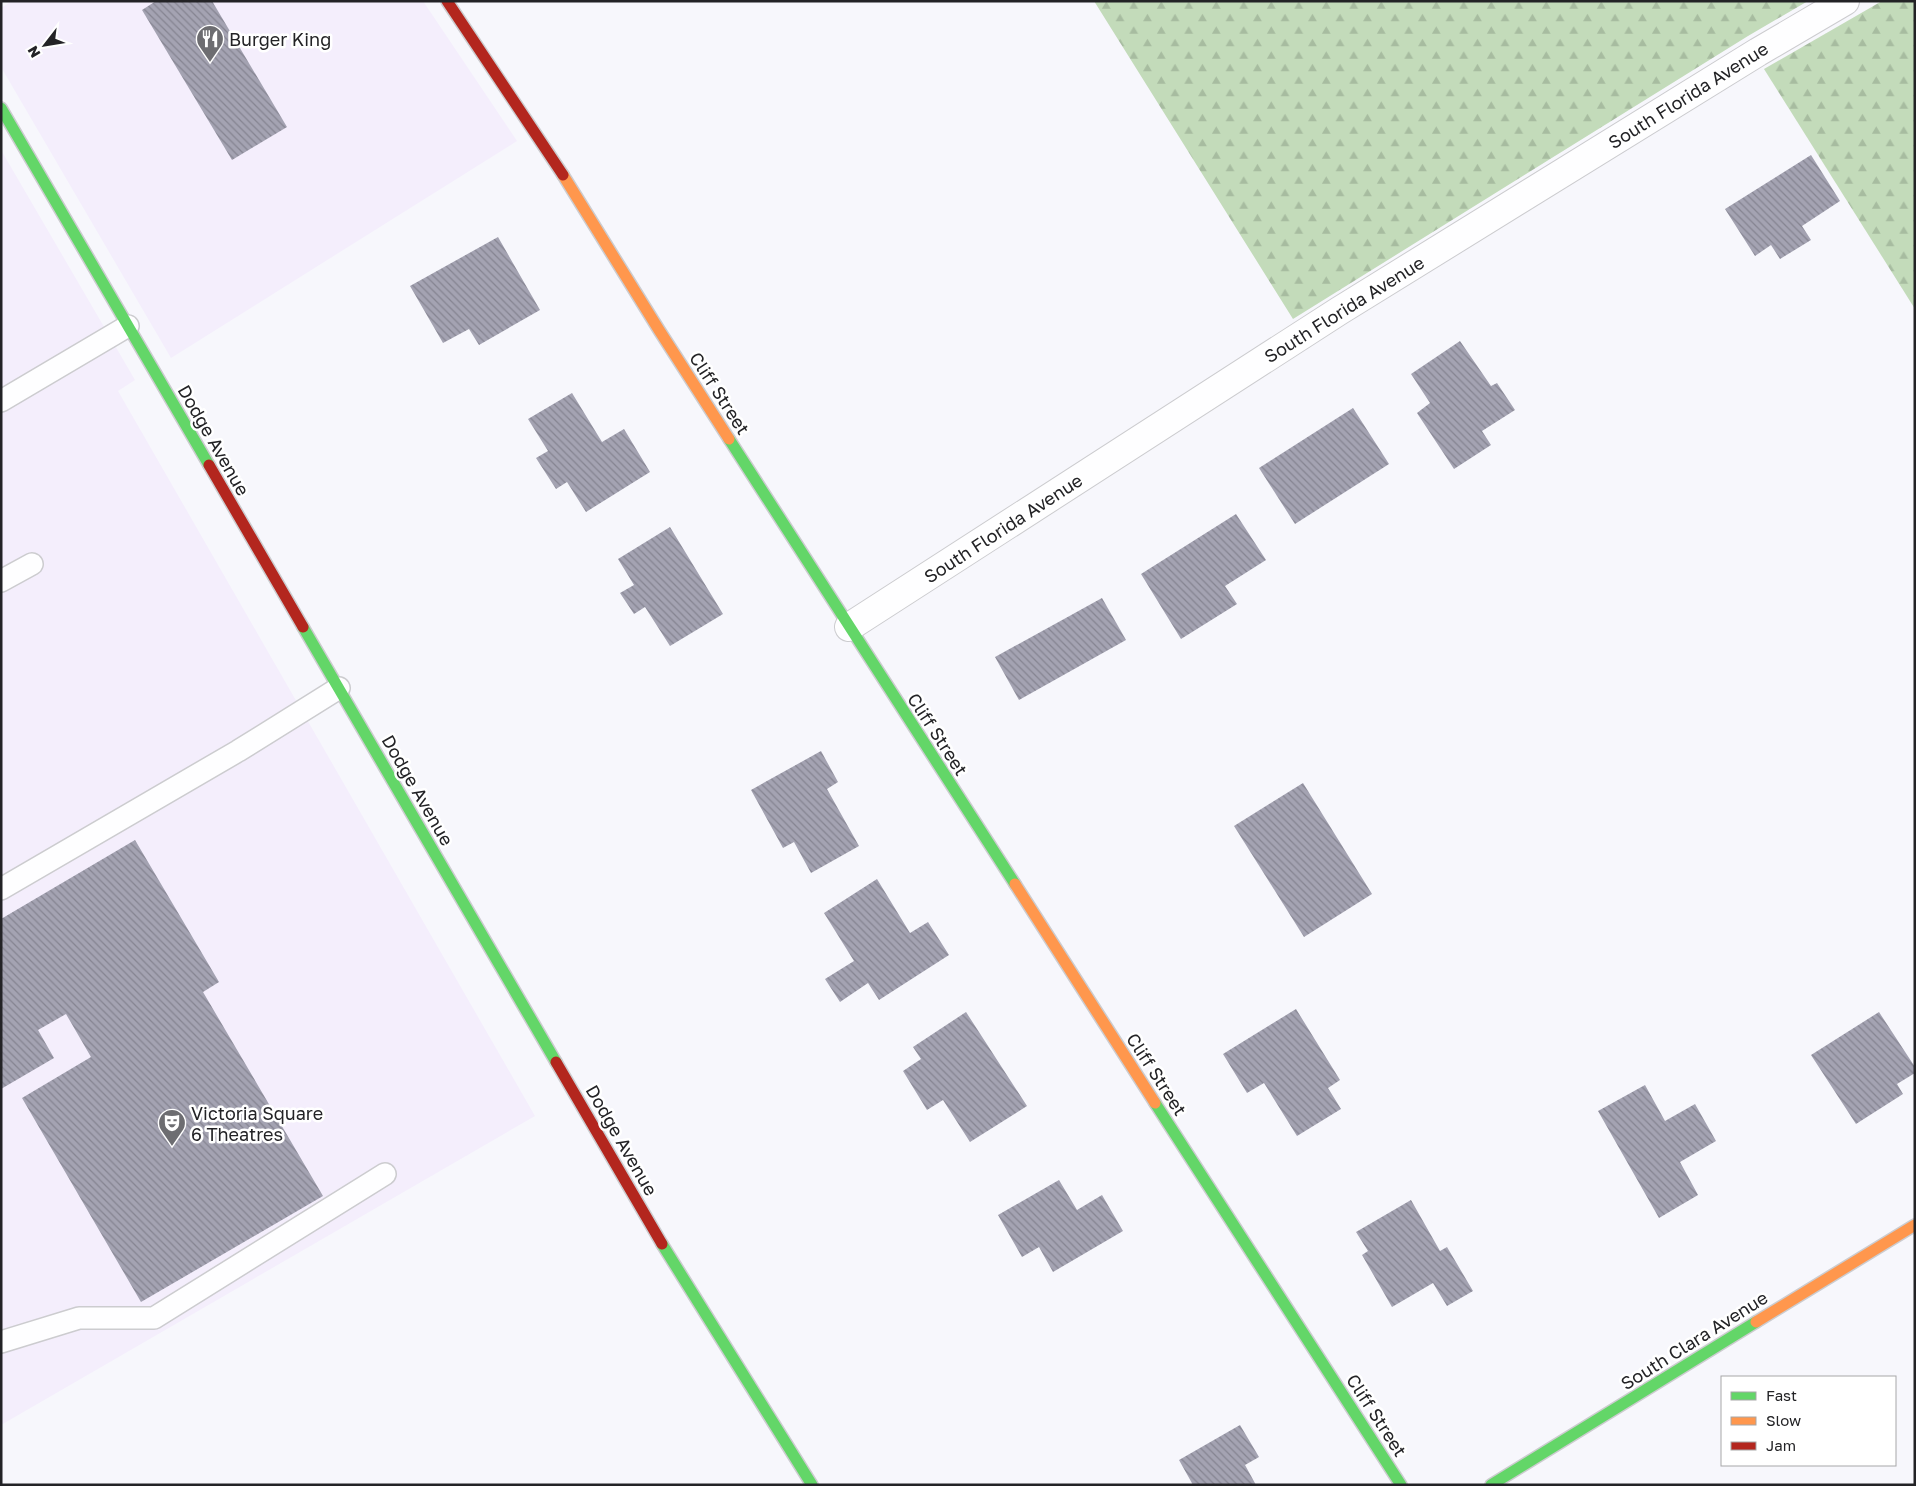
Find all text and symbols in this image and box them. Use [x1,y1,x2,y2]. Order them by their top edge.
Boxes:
north arrow [20,20,70,70]
restaurant icon: Burger King [195,24,225,63]
place label: Burger King [229,28,331,50]
street label: South Florida Avenue [1604,37,1772,153]
text: N [23,43,43,61]
street label: South Florida Avenue [1260,251,1428,367]
street label: Cliff Street [685,348,755,438]
street label: Dodge Avenue [173,381,255,499]
street label: South Florida Avenue [920,469,1086,587]
street label: Cliff Street [903,689,973,779]
street label: Dodge Avenue [377,731,459,849]
street label: Cliff Street [1122,1029,1192,1119]
street label: Dodge Avenue [581,1081,663,1199]
place label: Victoria Square 6 Theatres [191,1102,323,1145]
theatre icon: Victoria Square 6 Theatres [157,1108,187,1147]
street label: South Clara Avenue [1616,1286,1772,1394]
street label: Cliff Street [1342,1370,1412,1460]
legend [1721,1376,1896,1466]
text: Fast [1766,1386,1797,1404]
text: Slow [1766,1411,1801,1429]
text: Jam [1766,1436,1796,1454]

